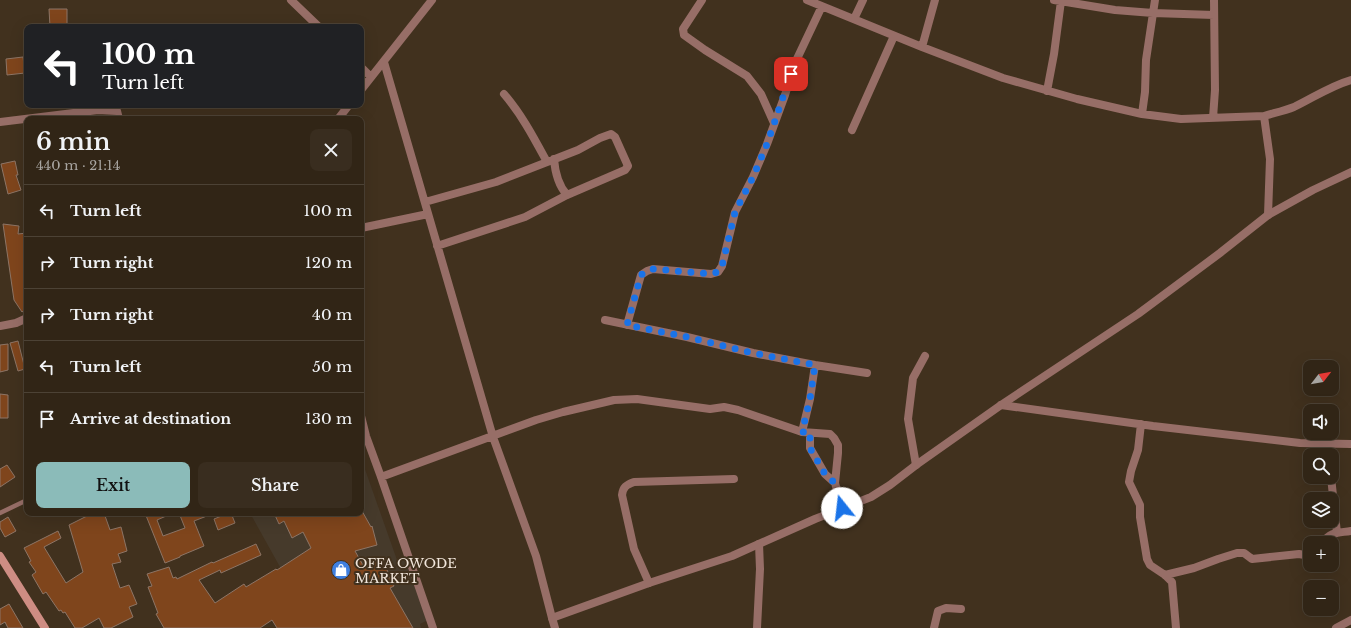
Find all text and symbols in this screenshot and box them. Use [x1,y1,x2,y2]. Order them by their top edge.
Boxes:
text: 100 m [102,37,195,72]
icon: left [36,40,88,92]
pin [774,57,808,91]
icon: arrive [780,63,802,85]
text: Turn left [102,72,184,94]
text: 6 min [36,127,110,156]
button: close [310,129,352,171]
text: 440 m · 21:14 [36,157,120,174]
icon: left [36,200,58,222]
text: Turn left [70,201,141,220]
text: 100 m [303,201,352,220]
icon: right [36,252,58,274]
text: Turn right [70,253,153,272]
text: 120 m [305,253,352,272]
icon: right [36,304,58,326]
text: Turn right [70,305,153,324]
text: 40 m [312,305,352,324]
icon: left [36,356,58,378]
text: Turn left [70,357,141,376]
text: 50 m [312,357,352,376]
north arrow [1303,360,1339,396]
map controls [1303,360,1339,616]
button: sound [1303,404,1339,440]
icon: arrive [36,408,58,430]
text: Arrive at destination [70,409,231,428]
text: 130 m [305,409,352,428]
button: search [1303,448,1339,484]
button: Exit [36,462,190,508]
button: Share [198,462,352,508]
position arrow [821,487,863,529]
button: layers [1303,492,1339,528]
button: + [1303,536,1339,572]
place label: OFFA OWODE MARKET [355,555,457,587]
shop icon: OFFA OWODE MARKET [330,559,352,581]
button: − [1303,580,1339,616]

